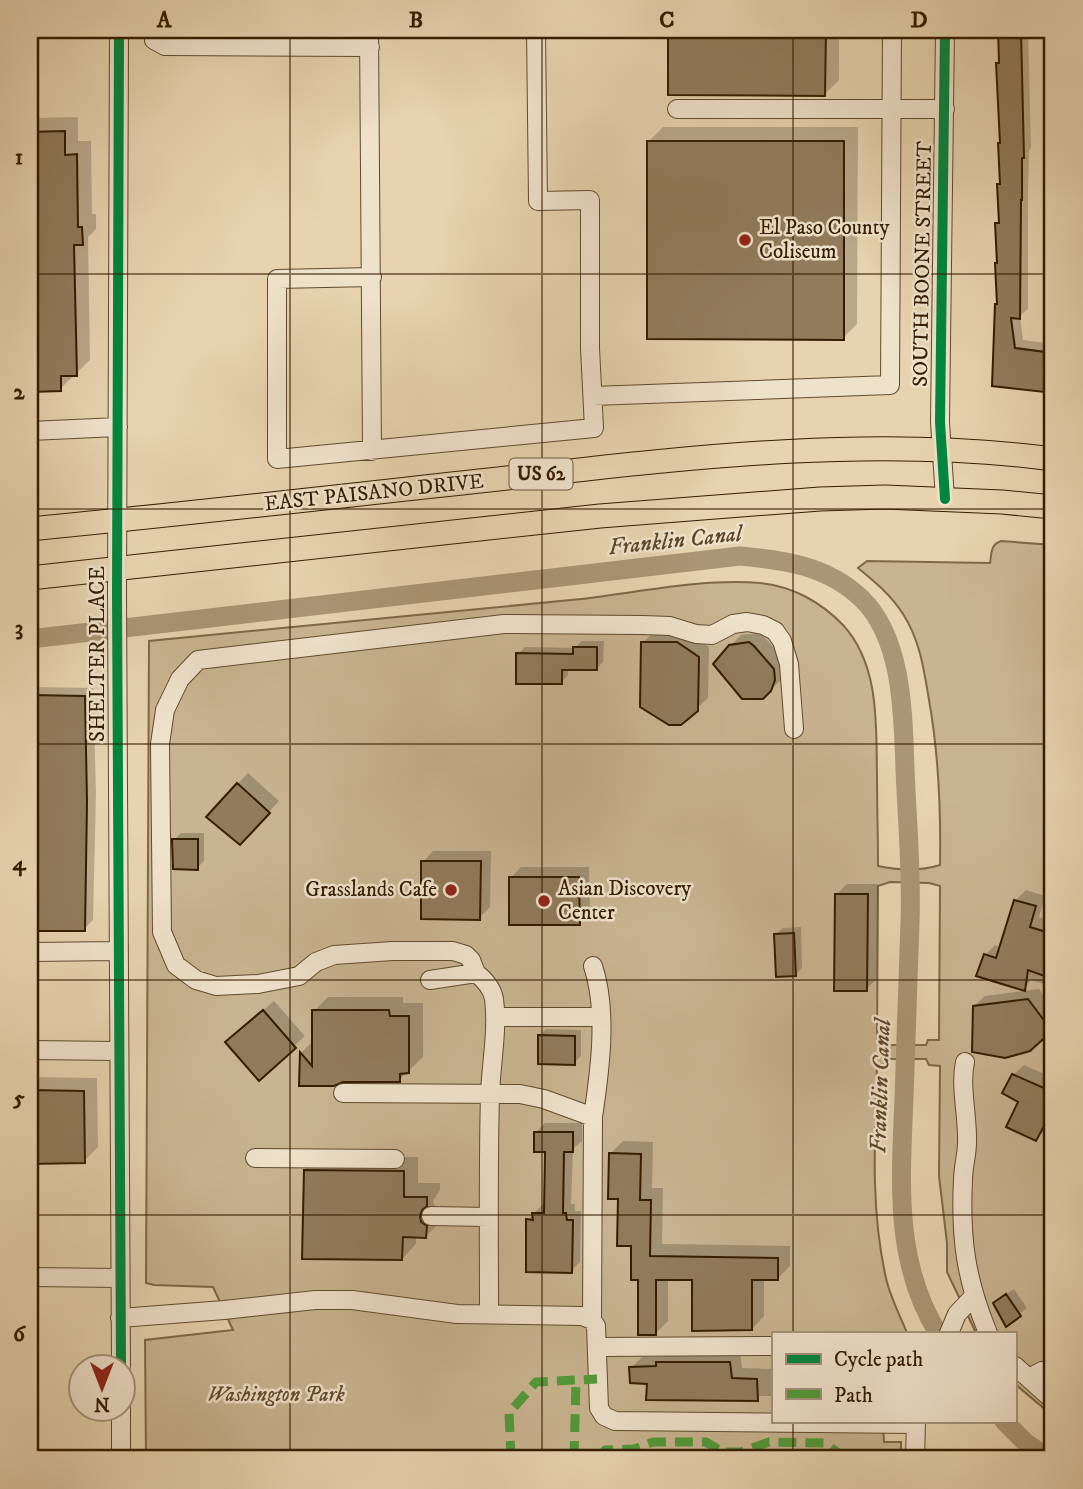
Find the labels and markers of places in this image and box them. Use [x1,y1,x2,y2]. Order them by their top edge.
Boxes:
place label: El Paso County Coliseum [759,215,890,265]
marker: El Paso County Coliseum [737,232,753,248]
place label: Asian Discovery Center [558,876,692,926]
place label: Grasslands Cafe [305,877,437,903]
marker: Grasslands Cafe [443,882,459,898]
marker: Asian Discovery Center [536,893,552,909]

